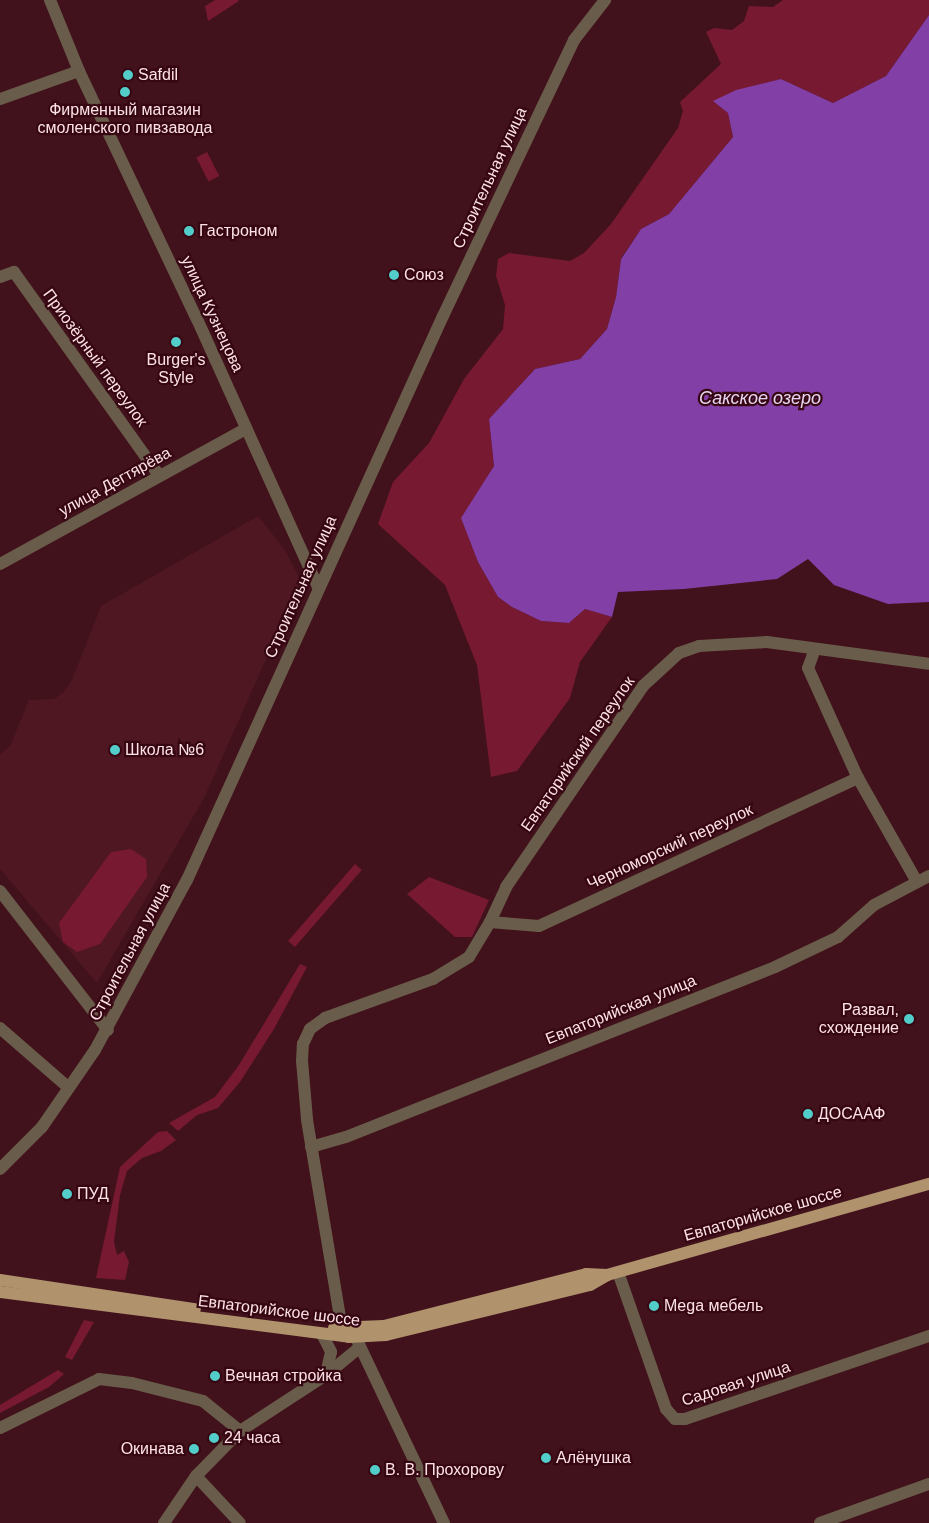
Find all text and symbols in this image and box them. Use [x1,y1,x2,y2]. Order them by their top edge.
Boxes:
place label: Safdil [138,65,178,85]
marker: Safdil [122,69,134,81]
marker: Фирменный магазин смоленского пивзавода [119,86,131,98]
place label: Фирменный магазин смоленского пивзавода [38,100,212,138]
street label: Строительная улица [449,104,531,252]
place label: Гастроном [199,221,278,241]
marker: Гастроном [183,225,195,237]
street label: улица Кузнецова [177,253,247,375]
place label: Союз [404,265,444,285]
marker: Союз [388,269,400,281]
street label: Приозёрный переулок [39,286,151,430]
marker: Burger's Style [170,336,182,348]
place label: Burger's Style [146,350,206,388]
water label: Сакское озеро [699,387,821,409]
street label: улица Дегтярёва [56,443,174,521]
street label: Строительная улица [261,513,341,661]
street label: Евпаторийский переулок [517,673,639,835]
place label: Школа №6 [125,740,204,760]
marker: Школа №6 [109,744,121,756]
street label: Черноморский переулок [584,800,756,894]
street label: Строительная улица [85,880,175,1024]
street label: Евпаторийская улица [543,971,699,1049]
place label: Развал, схождение [819,1000,899,1038]
marker: Развал, схождение [903,1013,915,1025]
place label: ДОСААФ [818,1104,885,1124]
marker: ДОСААФ [802,1108,814,1120]
street label: Евпаторийское шоссе [682,1182,844,1246]
place label: ПУД [77,1184,109,1204]
marker: ПУД [61,1188,73,1200]
street label: Евпаторийское шоссе [197,1292,361,1330]
place label: Mega мебель [664,1296,763,1316]
marker: Mega мебель [648,1300,660,1312]
street label: Садовая улица [679,1357,793,1411]
place label: Вечная стройка [225,1366,342,1386]
marker: Вечная стройка [209,1370,221,1382]
place label: 24 часа [224,1428,280,1448]
marker: 24 часа [208,1432,220,1444]
place label: Окинава [121,1439,184,1459]
marker: Окинава [188,1443,200,1455]
place label: Алёнушка [556,1448,631,1468]
marker: Алёнушка [540,1452,552,1464]
place label: В. В. Прохорову [385,1460,504,1480]
marker: В. В. Прохорову [369,1464,381,1476]

